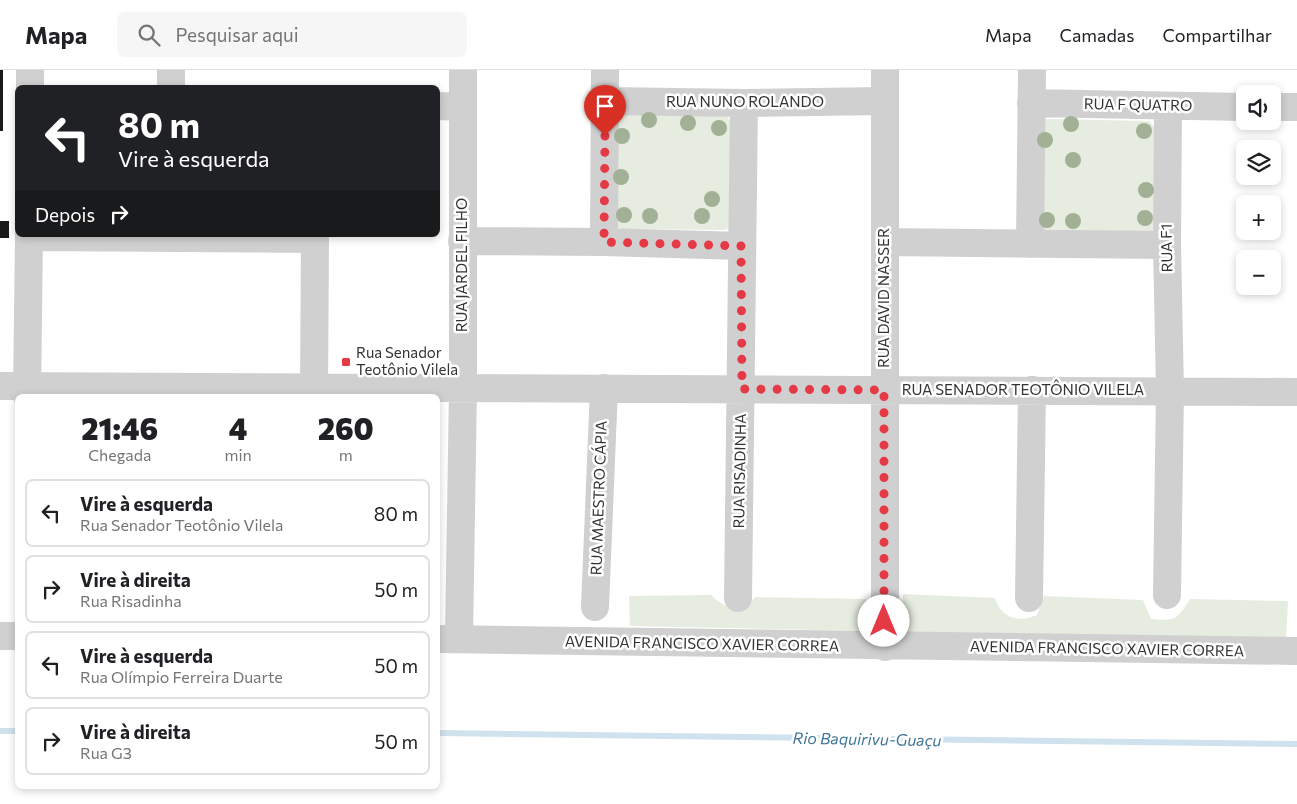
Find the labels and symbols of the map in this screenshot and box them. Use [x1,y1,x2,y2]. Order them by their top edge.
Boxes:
pin [584,85,626,136]
street label: RUA NUNO ROLANDO [666,92,824,110]
street label: RUA F QUATRO [1084,94,1192,114]
street label: RUA JARDEL FILHO [452,198,470,332]
street label: RUA F1 [1157,224,1175,272]
street label: RUA DAVID NASSER [874,228,892,368]
place label: Rua Senador Teotônio Vilela [356,343,458,378]
marker: Rua Senador Teotônio Vilela [340,356,352,368]
street label: RUA SENADOR TEOTÔNIO VILELA [902,379,1144,398]
street label: RUA RISADINHA [729,413,749,529]
street label: RUA MAESTRO CÁPIA [585,420,610,576]
position arrow [857,594,909,646]
street label: AVENIDA FRANCISCO XAVIER CORREA [565,632,839,654]
street label: AVENIDA FRANCISCO XAVIER CORREA [970,637,1244,659]
water label: Rio Baquirivu-Guaçu [792,728,942,749]

